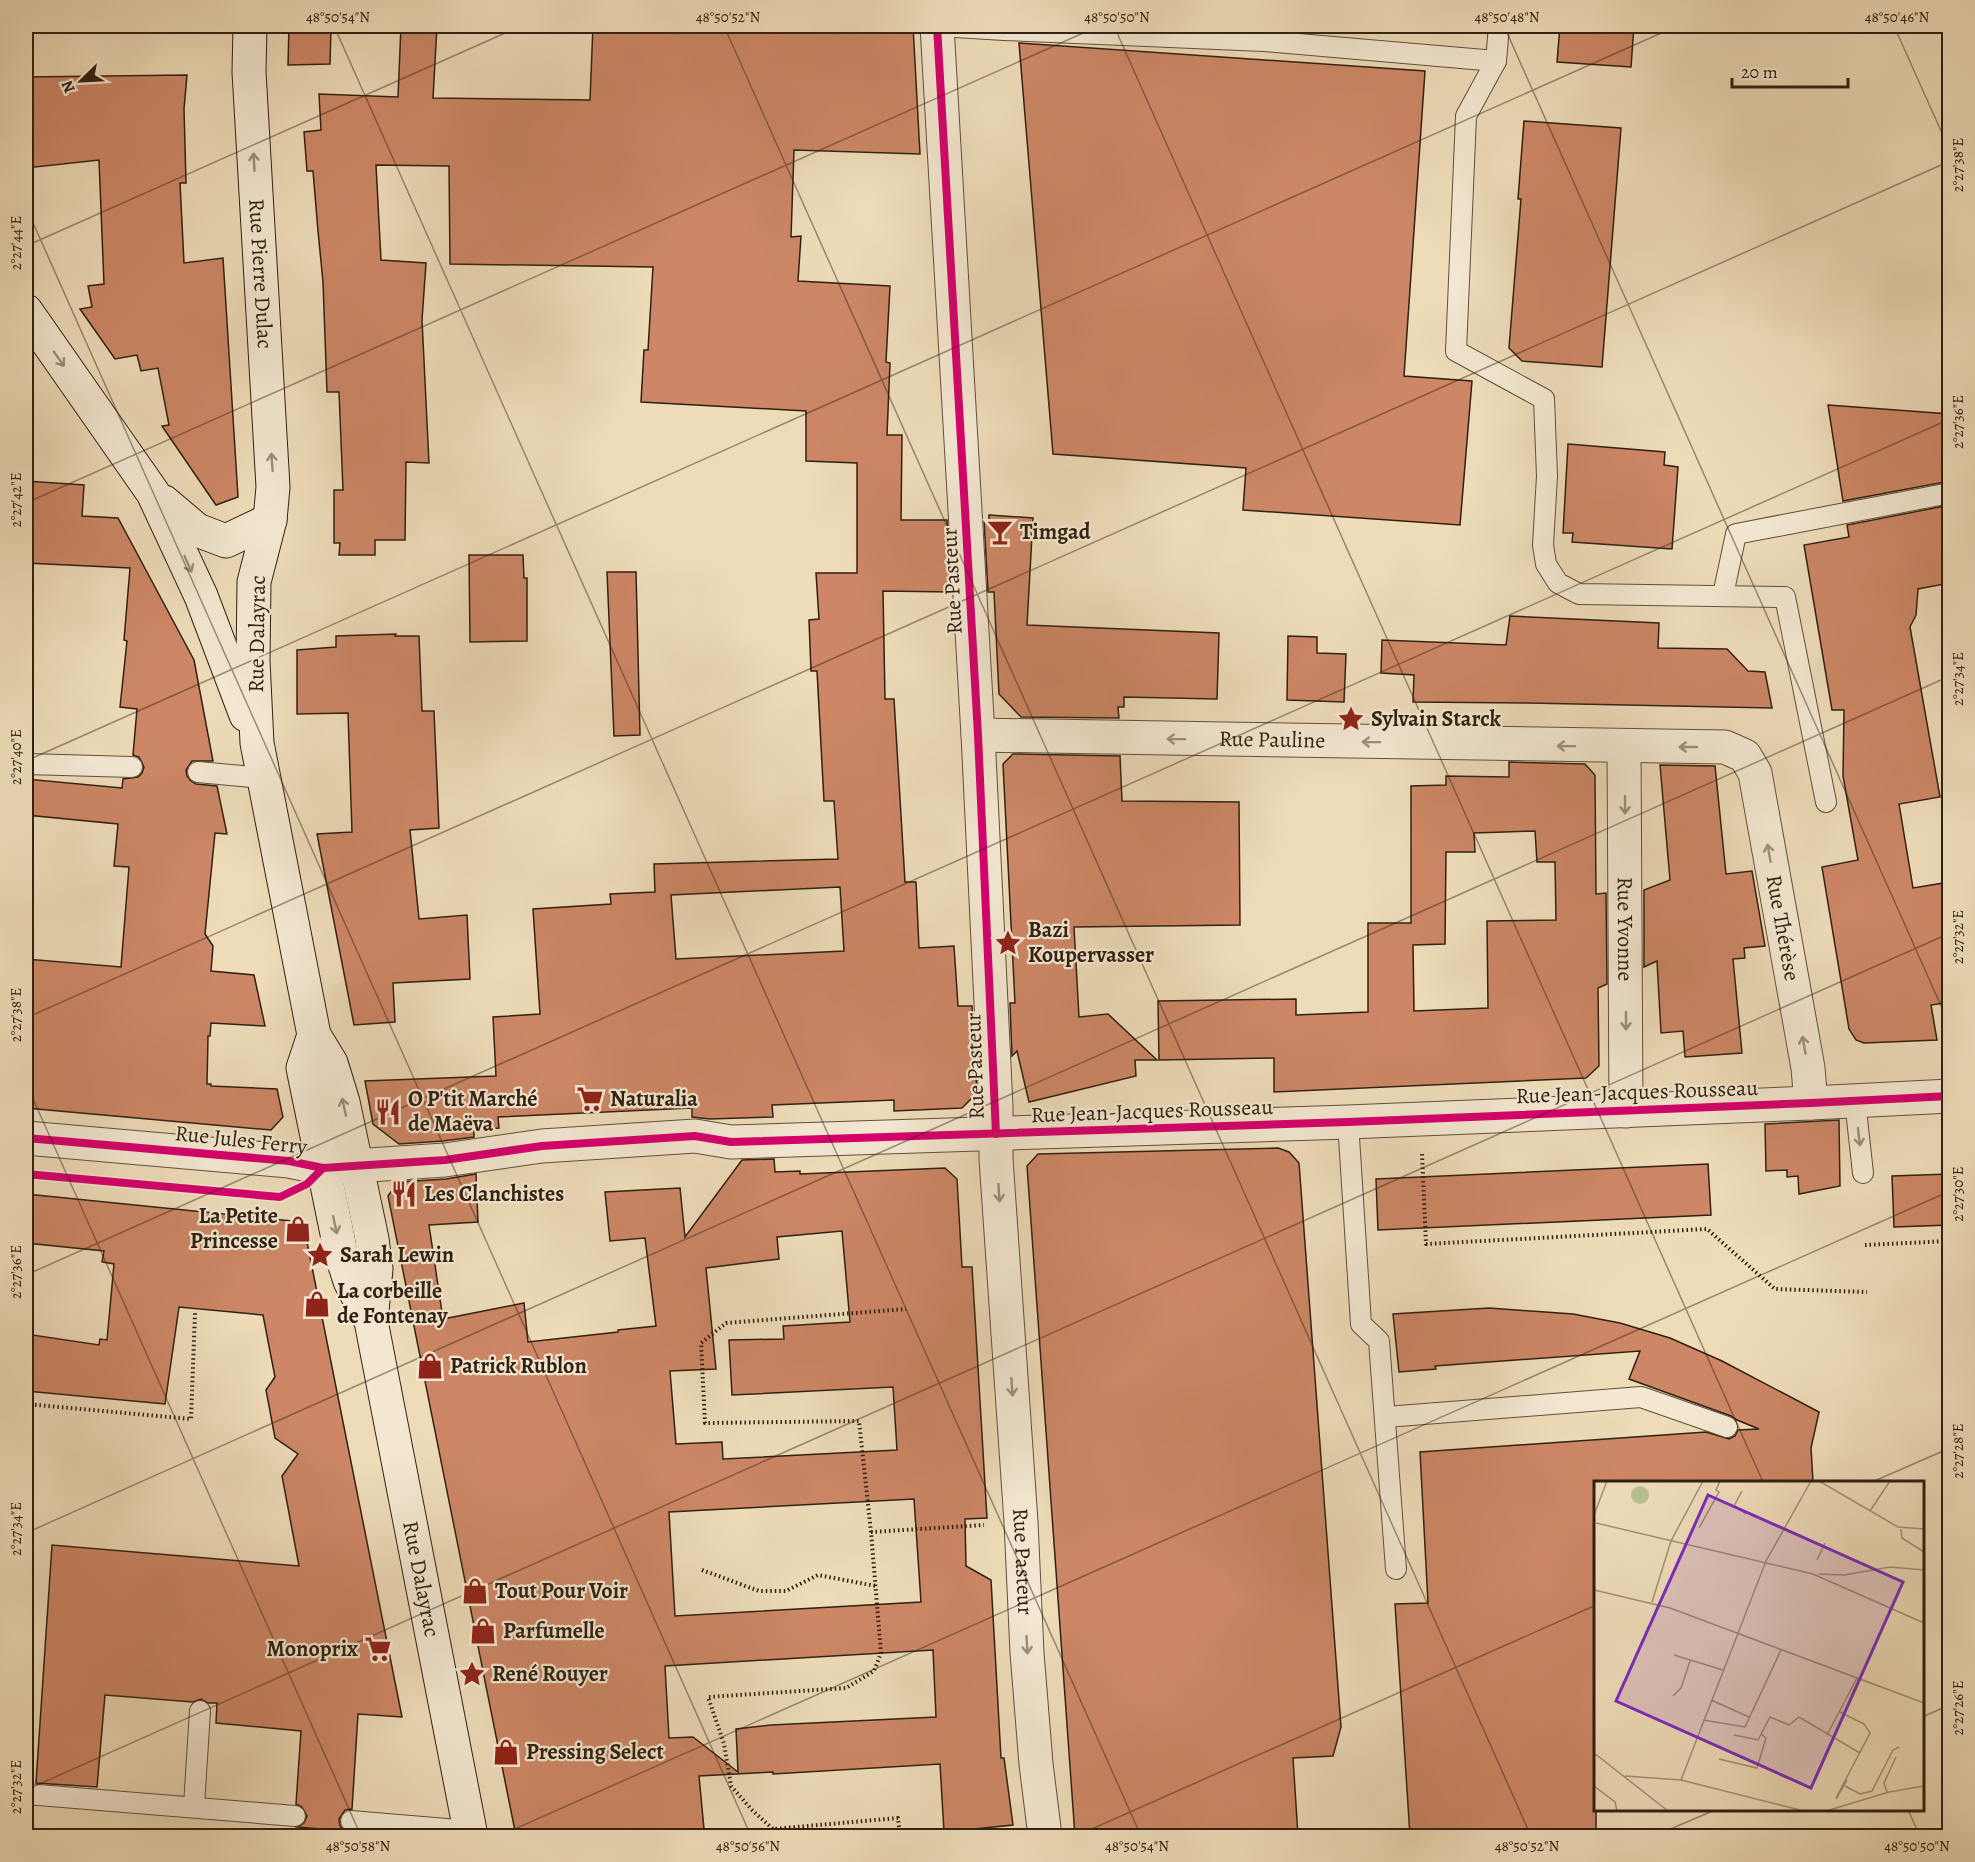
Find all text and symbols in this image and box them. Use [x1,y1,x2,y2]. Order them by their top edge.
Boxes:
text: 48°50'54"N [306,7,370,27]
text: 48°50'52"N [696,7,760,27]
text: 48°50'50"N [1084,7,1150,27]
text: 48°50'48"N [1474,7,1540,27]
text: 48°50'46"N [1865,7,1930,27]
north arrow [51,51,111,111]
scale bar [1732,51,1848,89]
text: 20 m [1741,60,1778,84]
text: N [56,77,81,96]
text: 2°27'38"E [1948,138,1968,192]
one-way arrow [249,153,260,173]
street label: Rue Pierre Dulac [241,198,280,349]
text: 2°27'44"E [6,216,26,270]
one-way arrow [53,351,65,367]
text: 2°27'36"E [1948,395,1968,449]
one-way arrow [266,452,277,472]
text: 2°27'42"E [6,473,26,527]
bar icon: Timgad [985,517,1015,547]
place label: Timgad [1020,517,1091,547]
street label: Rue Pasteur [934,527,970,635]
one-way arrow [182,555,194,573]
street label: Rue Dalayrac [241,575,273,693]
text: 2°27'34"E [1948,652,1968,706]
place icon: Sylvain Starck [1336,704,1366,734]
place label: Sylvain Starck [1371,704,1502,734]
street label: Rue Pauline [1219,724,1325,756]
text: 2°27'40"E [6,729,26,785]
one-way arrow [1166,733,1186,744]
one-way arrow [1361,736,1381,748]
one-way arrow [1556,740,1576,752]
one-way arrow [1678,741,1698,753]
one-way arrow [1619,795,1631,815]
one-way arrow [1764,844,1775,864]
street label: Rue Thérèse [1759,872,1807,983]
street label: Rue Yvonne [1610,877,1640,981]
text: 2°27'32"E [1948,910,1968,964]
place label: Bazi Koupervasser [1028,915,1154,970]
place icon: Bazi Koupervasser [993,928,1023,958]
text: 2°27'38"E [6,988,26,1042]
one-way arrow [1620,1011,1631,1031]
street label: Rue Pasteur [958,1012,992,1120]
one-way arrow [1798,1036,1809,1056]
street label: Rue Jean-Jacques Rousseau [1515,1073,1759,1111]
place label: O P'tit Marché de Maëva [408,1084,538,1139]
supermarket icon: Naturalia [575,1084,605,1114]
place label: Naturalia [610,1084,698,1114]
street label: Rue Jean-Jacques Rousseau [1030,1092,1274,1130]
restaurant icon: O P'tit Marché de Maëva [373,1097,403,1127]
one-way arrow [338,1098,349,1118]
street label: Rue Jules Ferry [173,1118,309,1162]
one-way arrow [1854,1127,1865,1147]
text: 2°27'30"E [1948,1166,1968,1222]
restaurant icon: Les Clanchistes [389,1179,419,1209]
place label: Les Clanchistes [424,1179,564,1209]
one-way arrow [993,1182,1004,1202]
place label: La Petite Princesse [190,1201,278,1256]
shop icon: La Petite Princesse [283,1214,313,1244]
one-way arrow [330,1216,342,1235]
place icon: Sarah Lewin [305,1240,335,1270]
place label: Sarah Lewin [340,1240,454,1270]
text: 2°27'36"E [6,1245,26,1299]
place label: La corbeille de Fontenay [337,1276,448,1331]
shop icon: La corbeille de Fontenay [302,1289,332,1319]
shop icon: Patrick Rublon [415,1351,445,1381]
place label: Patrick Rublon [450,1351,587,1381]
one-way arrow [1007,1377,1018,1397]
text: 2°27'28"E [1948,1423,1968,1479]
inset map [1594,1481,1924,1811]
text: 2°27'34"E [6,1502,26,1556]
street label: Rue Pasteur [1005,1507,1040,1616]
street label: Rue Dalayrac [395,1518,447,1639]
shop icon: Tout Pour Voir [460,1576,490,1606]
place label: Tout Pour Voir [495,1576,628,1606]
shop icon: Parfumelle [468,1616,498,1646]
place label: Parfumelle [503,1616,605,1646]
place label: Monoprix [267,1634,358,1664]
supermarket icon: Monoprix [363,1634,393,1664]
one-way arrow [1021,1634,1032,1654]
place icon: René Rouyer [457,1659,487,1689]
place label: René Rouyer [492,1659,608,1689]
text: 2°27'26"E [1948,1680,1968,1736]
shop icon: Pressing Select [491,1737,521,1767]
place label: Pressing Select [526,1737,664,1767]
text: 2°27'32"E [6,1760,26,1814]
text: 48°50'58"N [326,1836,391,1856]
text: 48°50'56"N [716,1836,780,1856]
text: 48°50'54"N [1105,1836,1169,1856]
text: 48°50'52"N [1495,1836,1559,1856]
text: 48°50'50"N [1884,1836,1950,1856]

